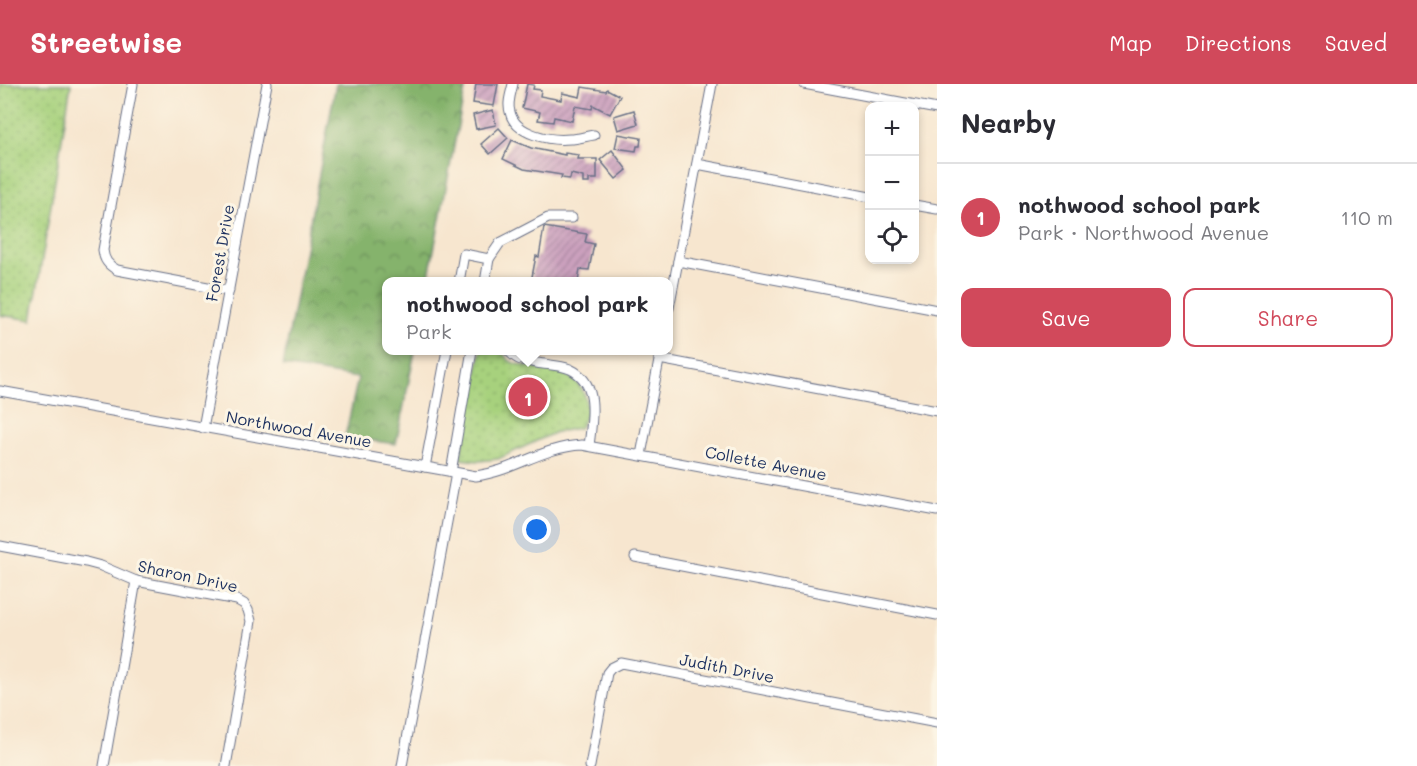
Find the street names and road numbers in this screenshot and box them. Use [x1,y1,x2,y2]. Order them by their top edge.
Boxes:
street label: Forest Drive [201,203,238,303]
street label: Northwood Avenue [225,405,374,452]
street label: Collette Avenue [704,440,829,485]
street label: Sharon Drive [136,555,240,596]
street label: Judith Drive [678,648,776,687]

